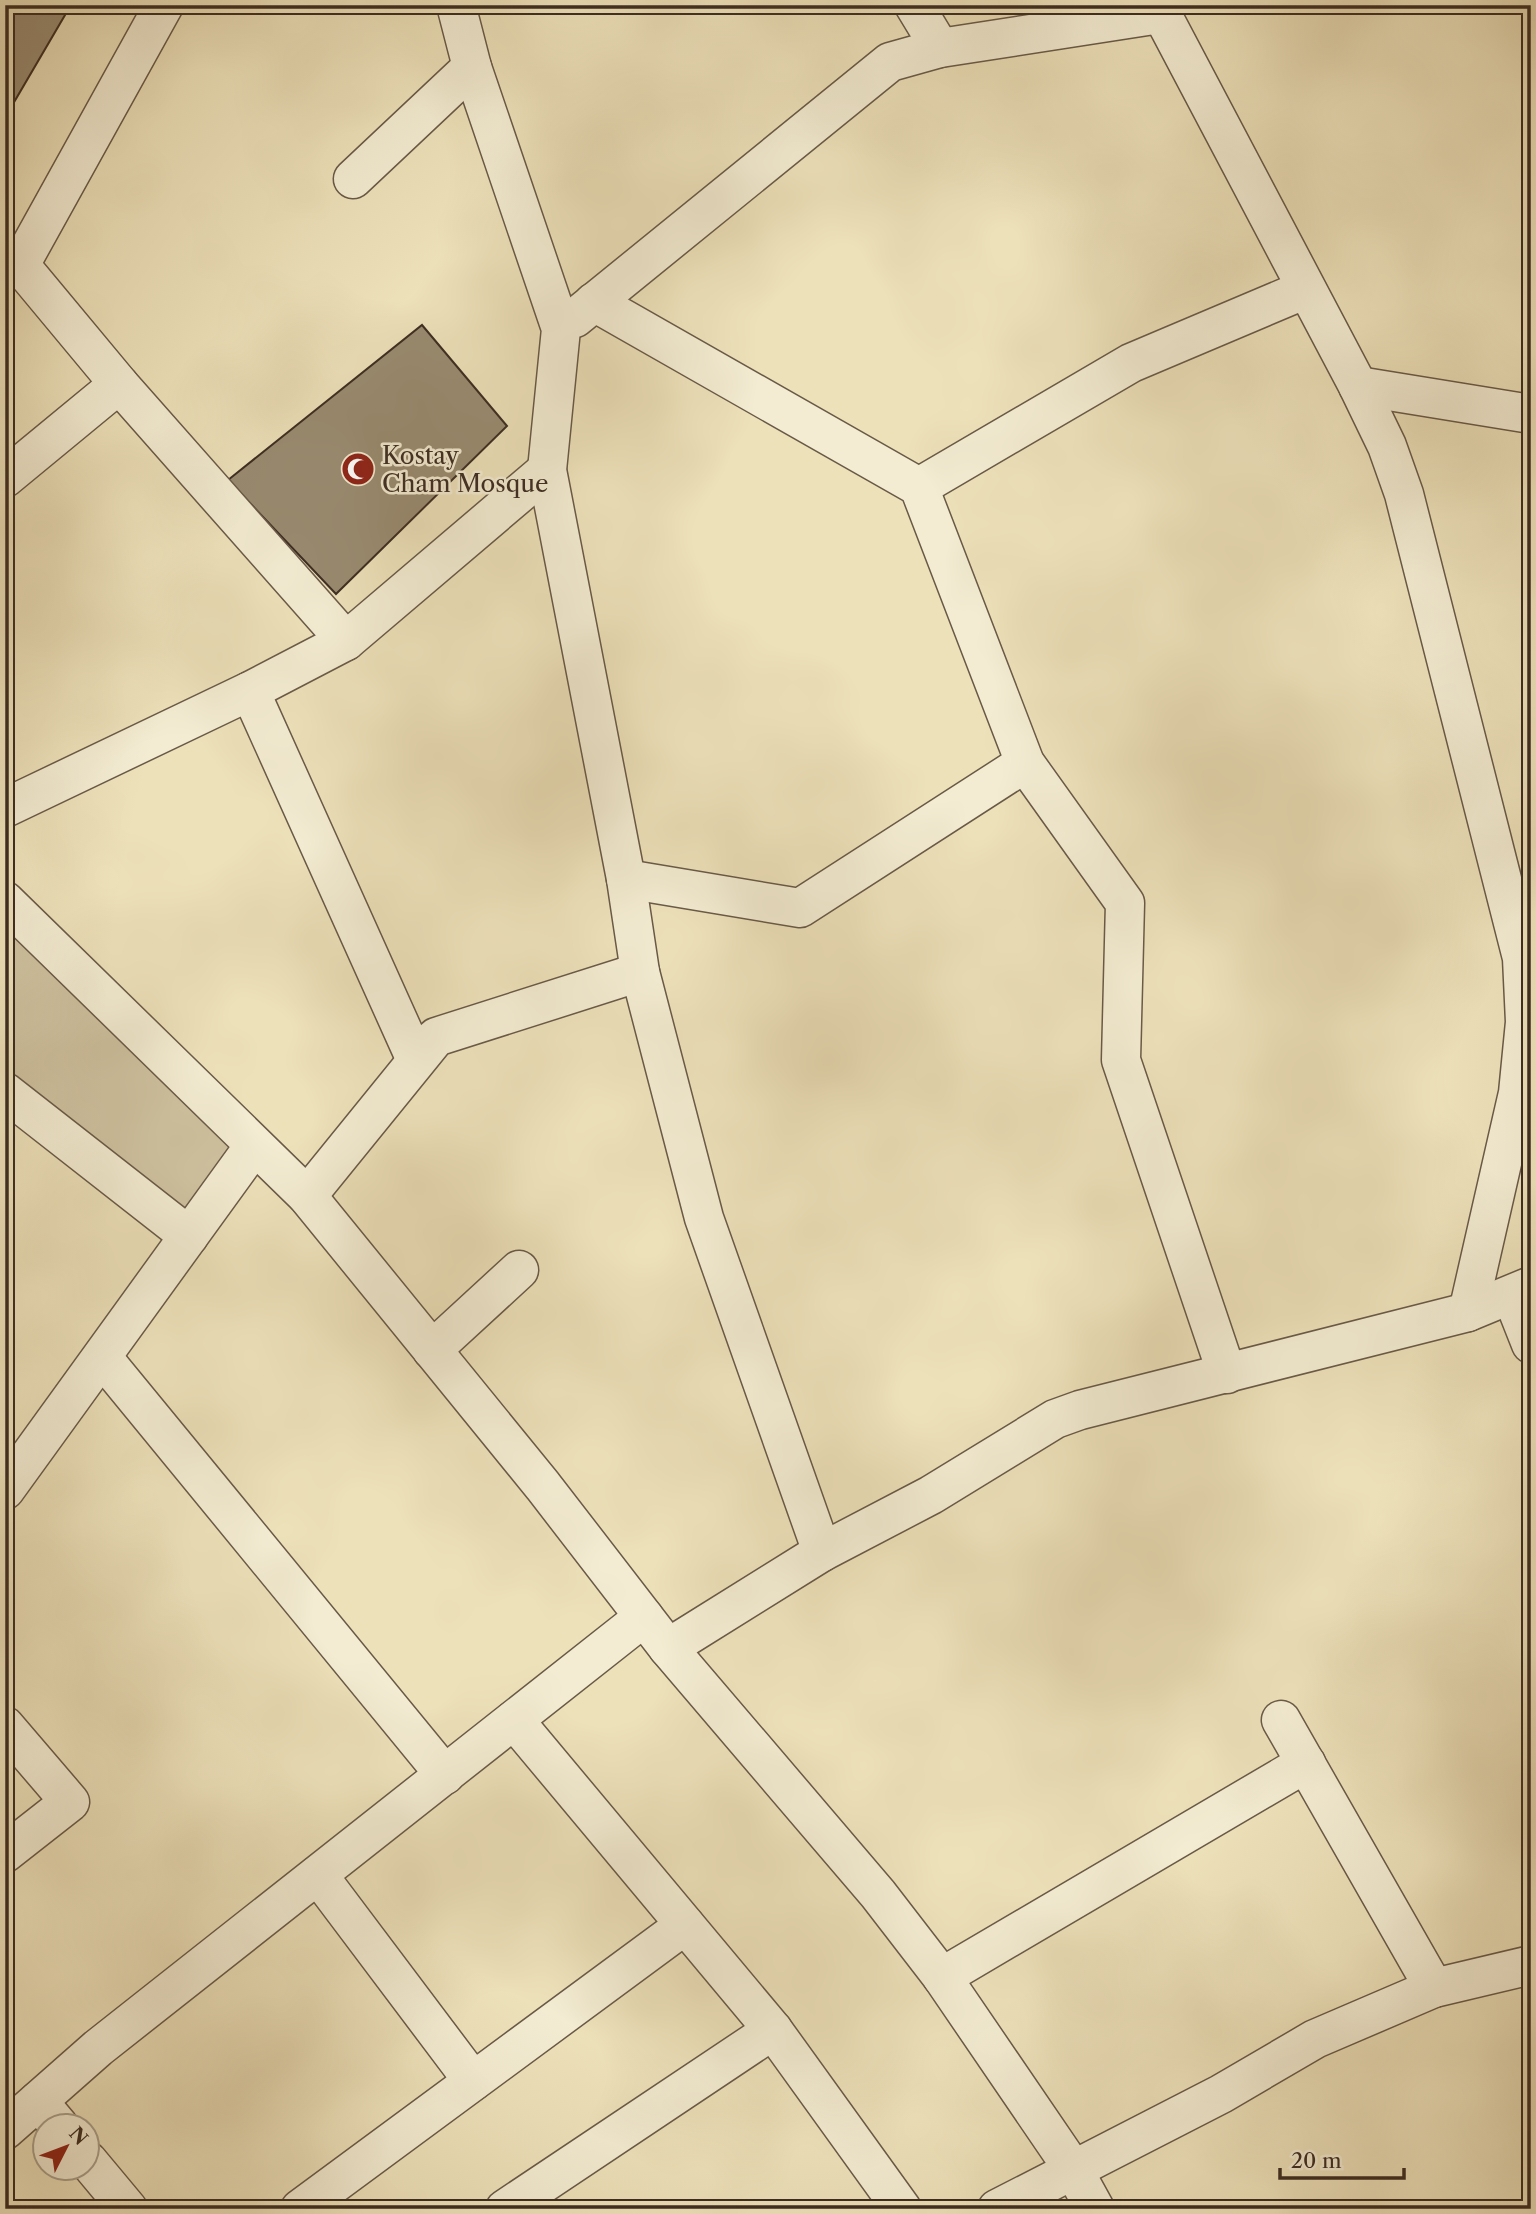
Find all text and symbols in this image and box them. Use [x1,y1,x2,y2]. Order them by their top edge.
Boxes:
place label: Kostay Cham Mosque [382,441,548,498]
mosque icon: Kostay Cham Mosque [339,450,377,488]
north arrow [32,2112,102,2182]
text: N [64,2122,92,2150]
scale bar [1280,2137,1405,2181]
text: 20 m [1291,2148,1342,2173]

